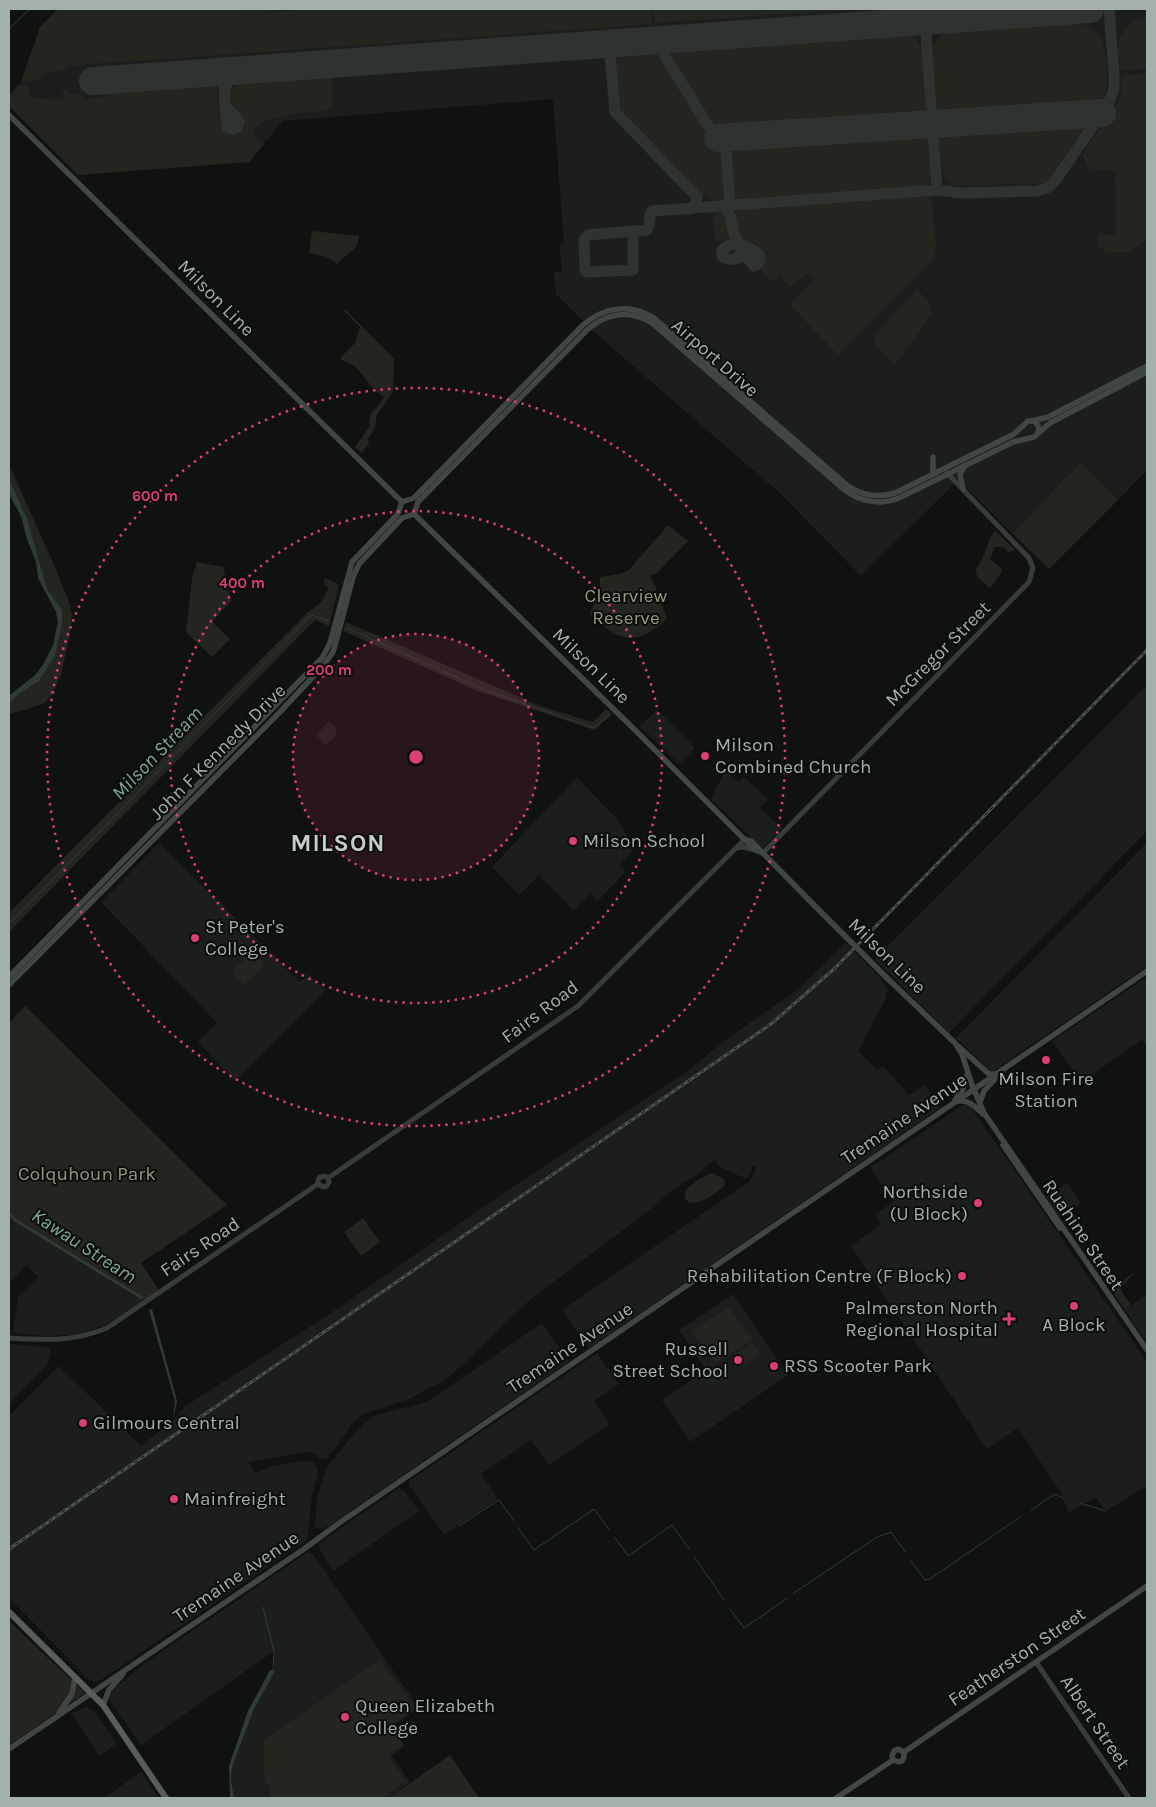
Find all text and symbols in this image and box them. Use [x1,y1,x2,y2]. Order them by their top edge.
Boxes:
street label: Milson Line [173,255,259,341]
street label: Airport Drive [667,314,763,402]
text: 600 m [132,487,178,505]
text: 400 m [219,574,265,592]
park label: Clearview Reserve [585,585,668,629]
street label: McGregor Street [881,597,995,711]
street label: Milson Line [548,624,634,708]
text: 200 m [306,661,352,679]
street label: John F Kennedy Drive [146,680,290,824]
water label: Milson Stream [107,702,207,804]
place label: Milson Combined Church [715,734,871,778]
centre of rings [407,748,425,766]
marker: Milson Combined Church [699,750,711,762]
district label: MILSON [290,829,386,857]
place label: Milson School [583,830,705,852]
marker: Milson School [567,835,579,847]
street label: Milson Line [844,914,930,998]
place label: St Peter's College [205,916,285,960]
marker: St Peter's College [189,932,201,944]
street label: Fairs Road [497,976,583,1048]
marker: Milson Fire Station [1040,1054,1052,1066]
place label: Milson Fire Station [998,1068,1094,1112]
street label: Tremaine Avenue [837,1069,971,1169]
park label: Colquhoun Park [18,1163,156,1185]
street label: Ruahine Street [1038,1176,1128,1294]
place label: Northside (U Block) [882,1181,968,1225]
marker: Northside (U Block) [972,1197,984,1209]
water label: Kawau Stream [27,1204,141,1288]
street label: Fairs Road [156,1213,244,1281]
place label: Rehabilitation Centre (F Block) [687,1265,952,1287]
marker: Rehabilitation Centre (F Block) [956,1270,968,1282]
place label: Palmerston North Regional Hospital [845,1297,998,1341]
street label: Tremaine Avenue [503,1298,637,1398]
marker: A Block [1068,1300,1080,1312]
marker: Palmerston North Regional Hospital [1002,1312,1016,1326]
place label: A Block [1042,1314,1106,1336]
place label: Russell Street School [612,1338,728,1382]
marker: Russell Street School [732,1354,744,1366]
place label: RSS Scooter Park [784,1355,932,1377]
marker: RSS Scooter Park [768,1360,780,1372]
place label: Gilmours Central [93,1412,240,1434]
marker: Gilmours Central [77,1417,89,1429]
place label: Mainfreight [184,1488,286,1510]
marker: Mainfreight [168,1493,180,1505]
street label: Tremaine Avenue [169,1527,303,1627]
street label: Featherston Street [944,1603,1090,1711]
street label: Albert Street [1056,1671,1134,1773]
place label: Queen Elizabeth College [355,1695,495,1739]
marker: Queen Elizabeth College [339,1711,351,1723]

